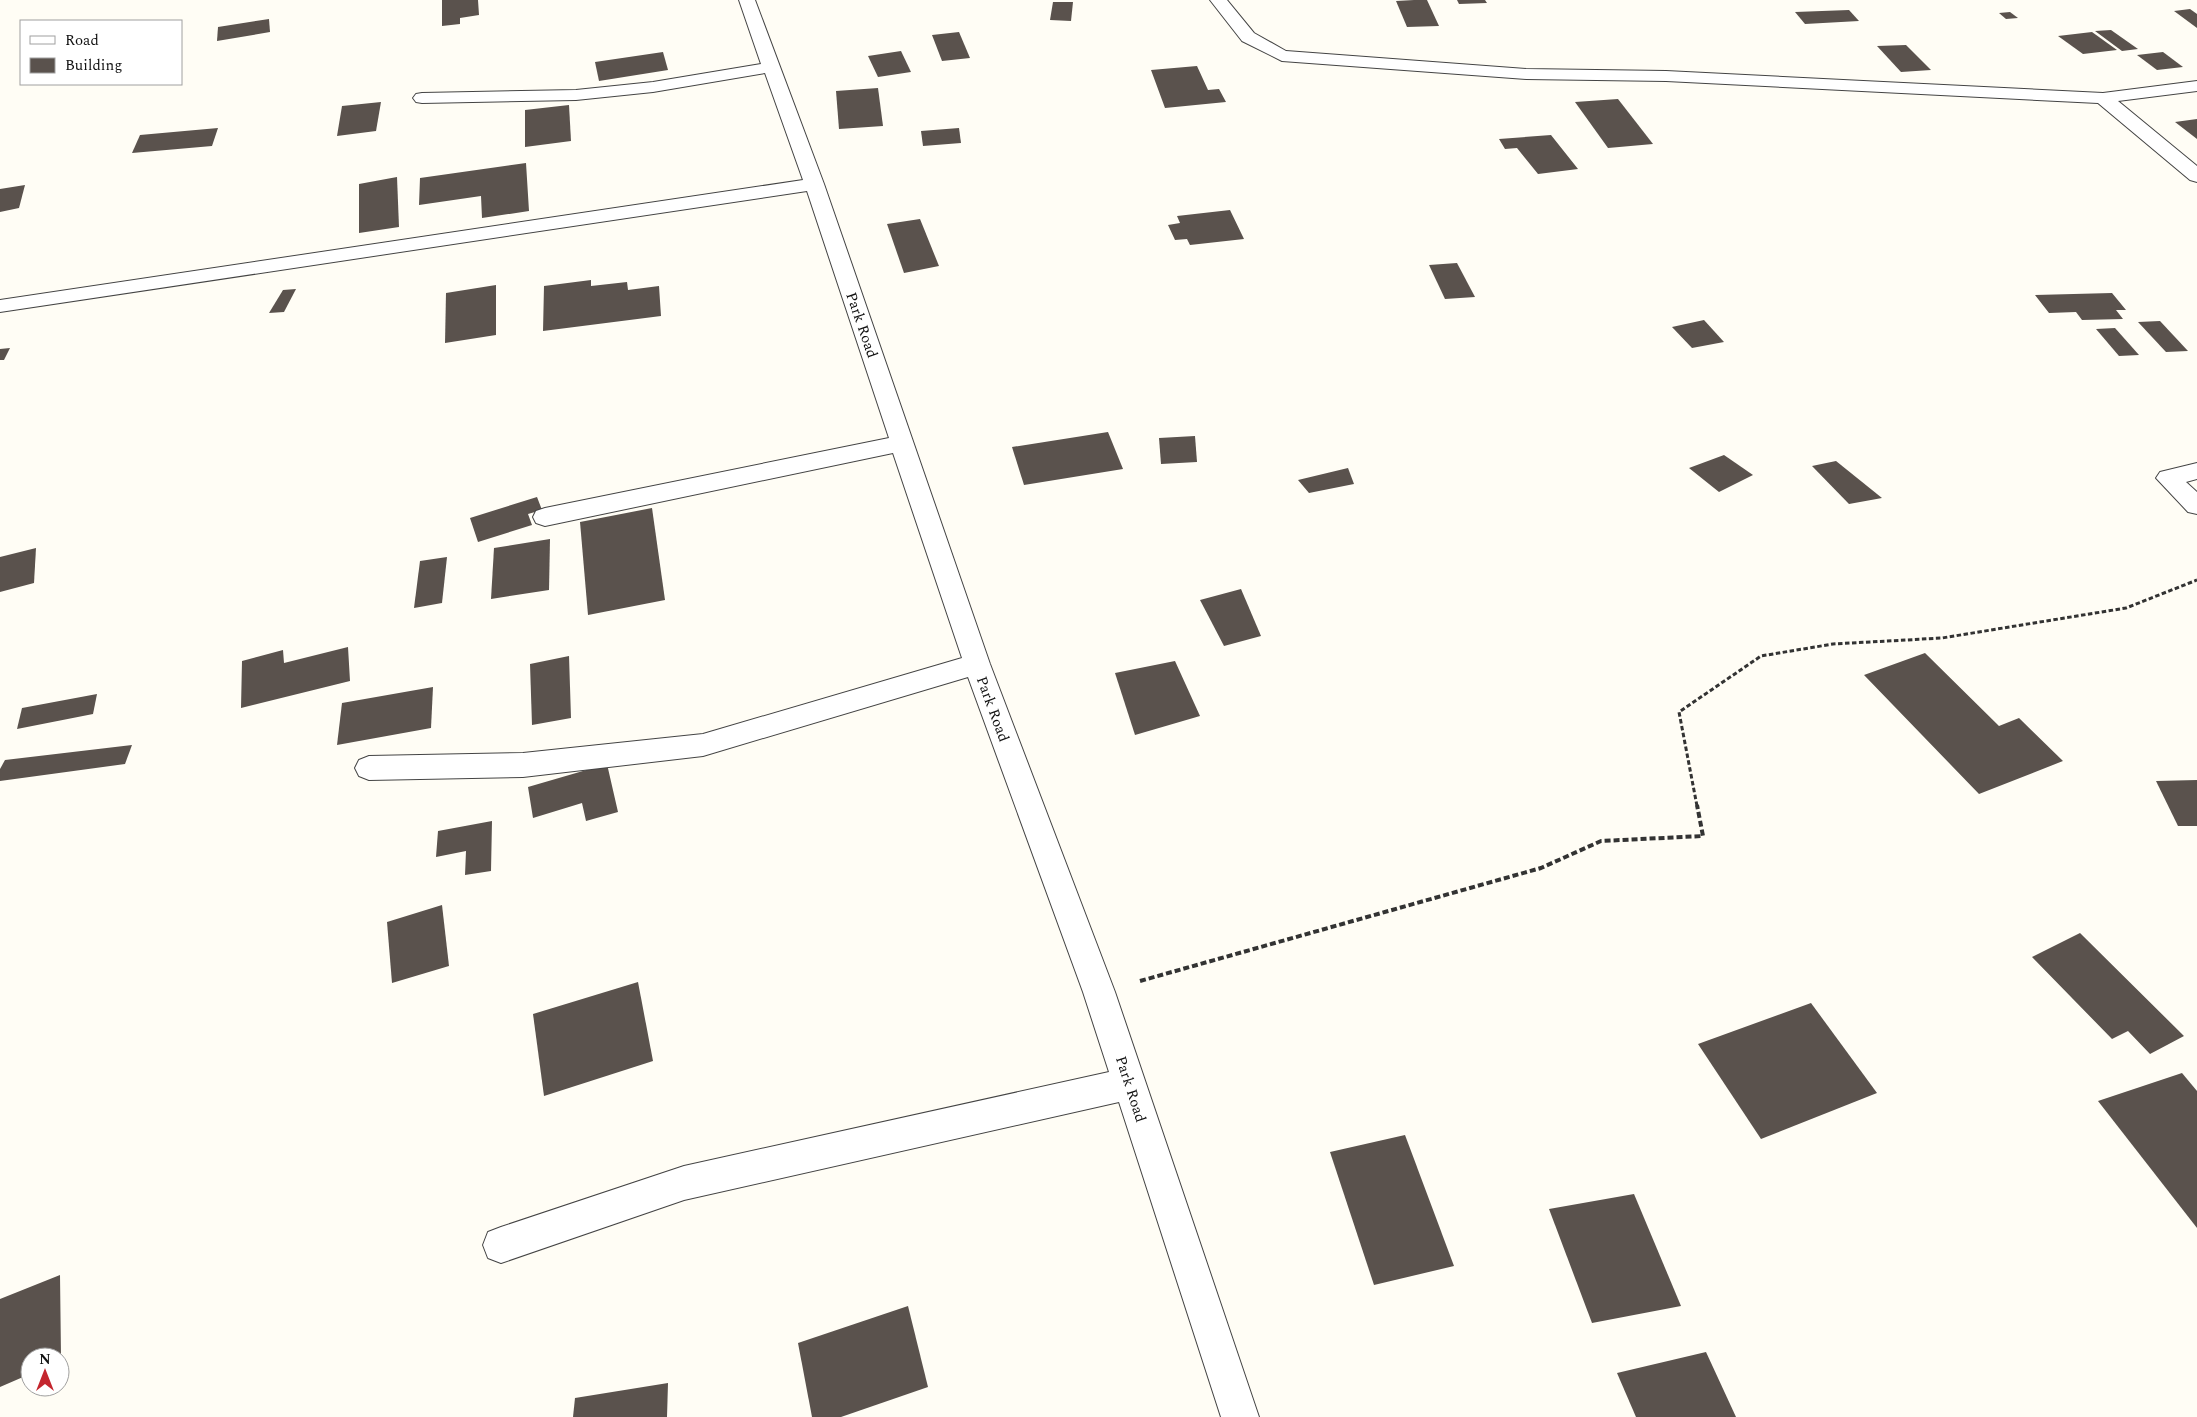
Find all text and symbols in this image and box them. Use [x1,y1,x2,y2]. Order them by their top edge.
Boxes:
legend [20,20,182,85]
text: Road [65,29,99,52]
text: Building [65,54,122,77]
street label: Park Road [840,289,884,361]
street label: Park Road [970,673,1015,745]
street label: Park Road [1109,1053,1152,1125]
north arrow [20,1347,70,1397]
text: N [39,1349,51,1370]

